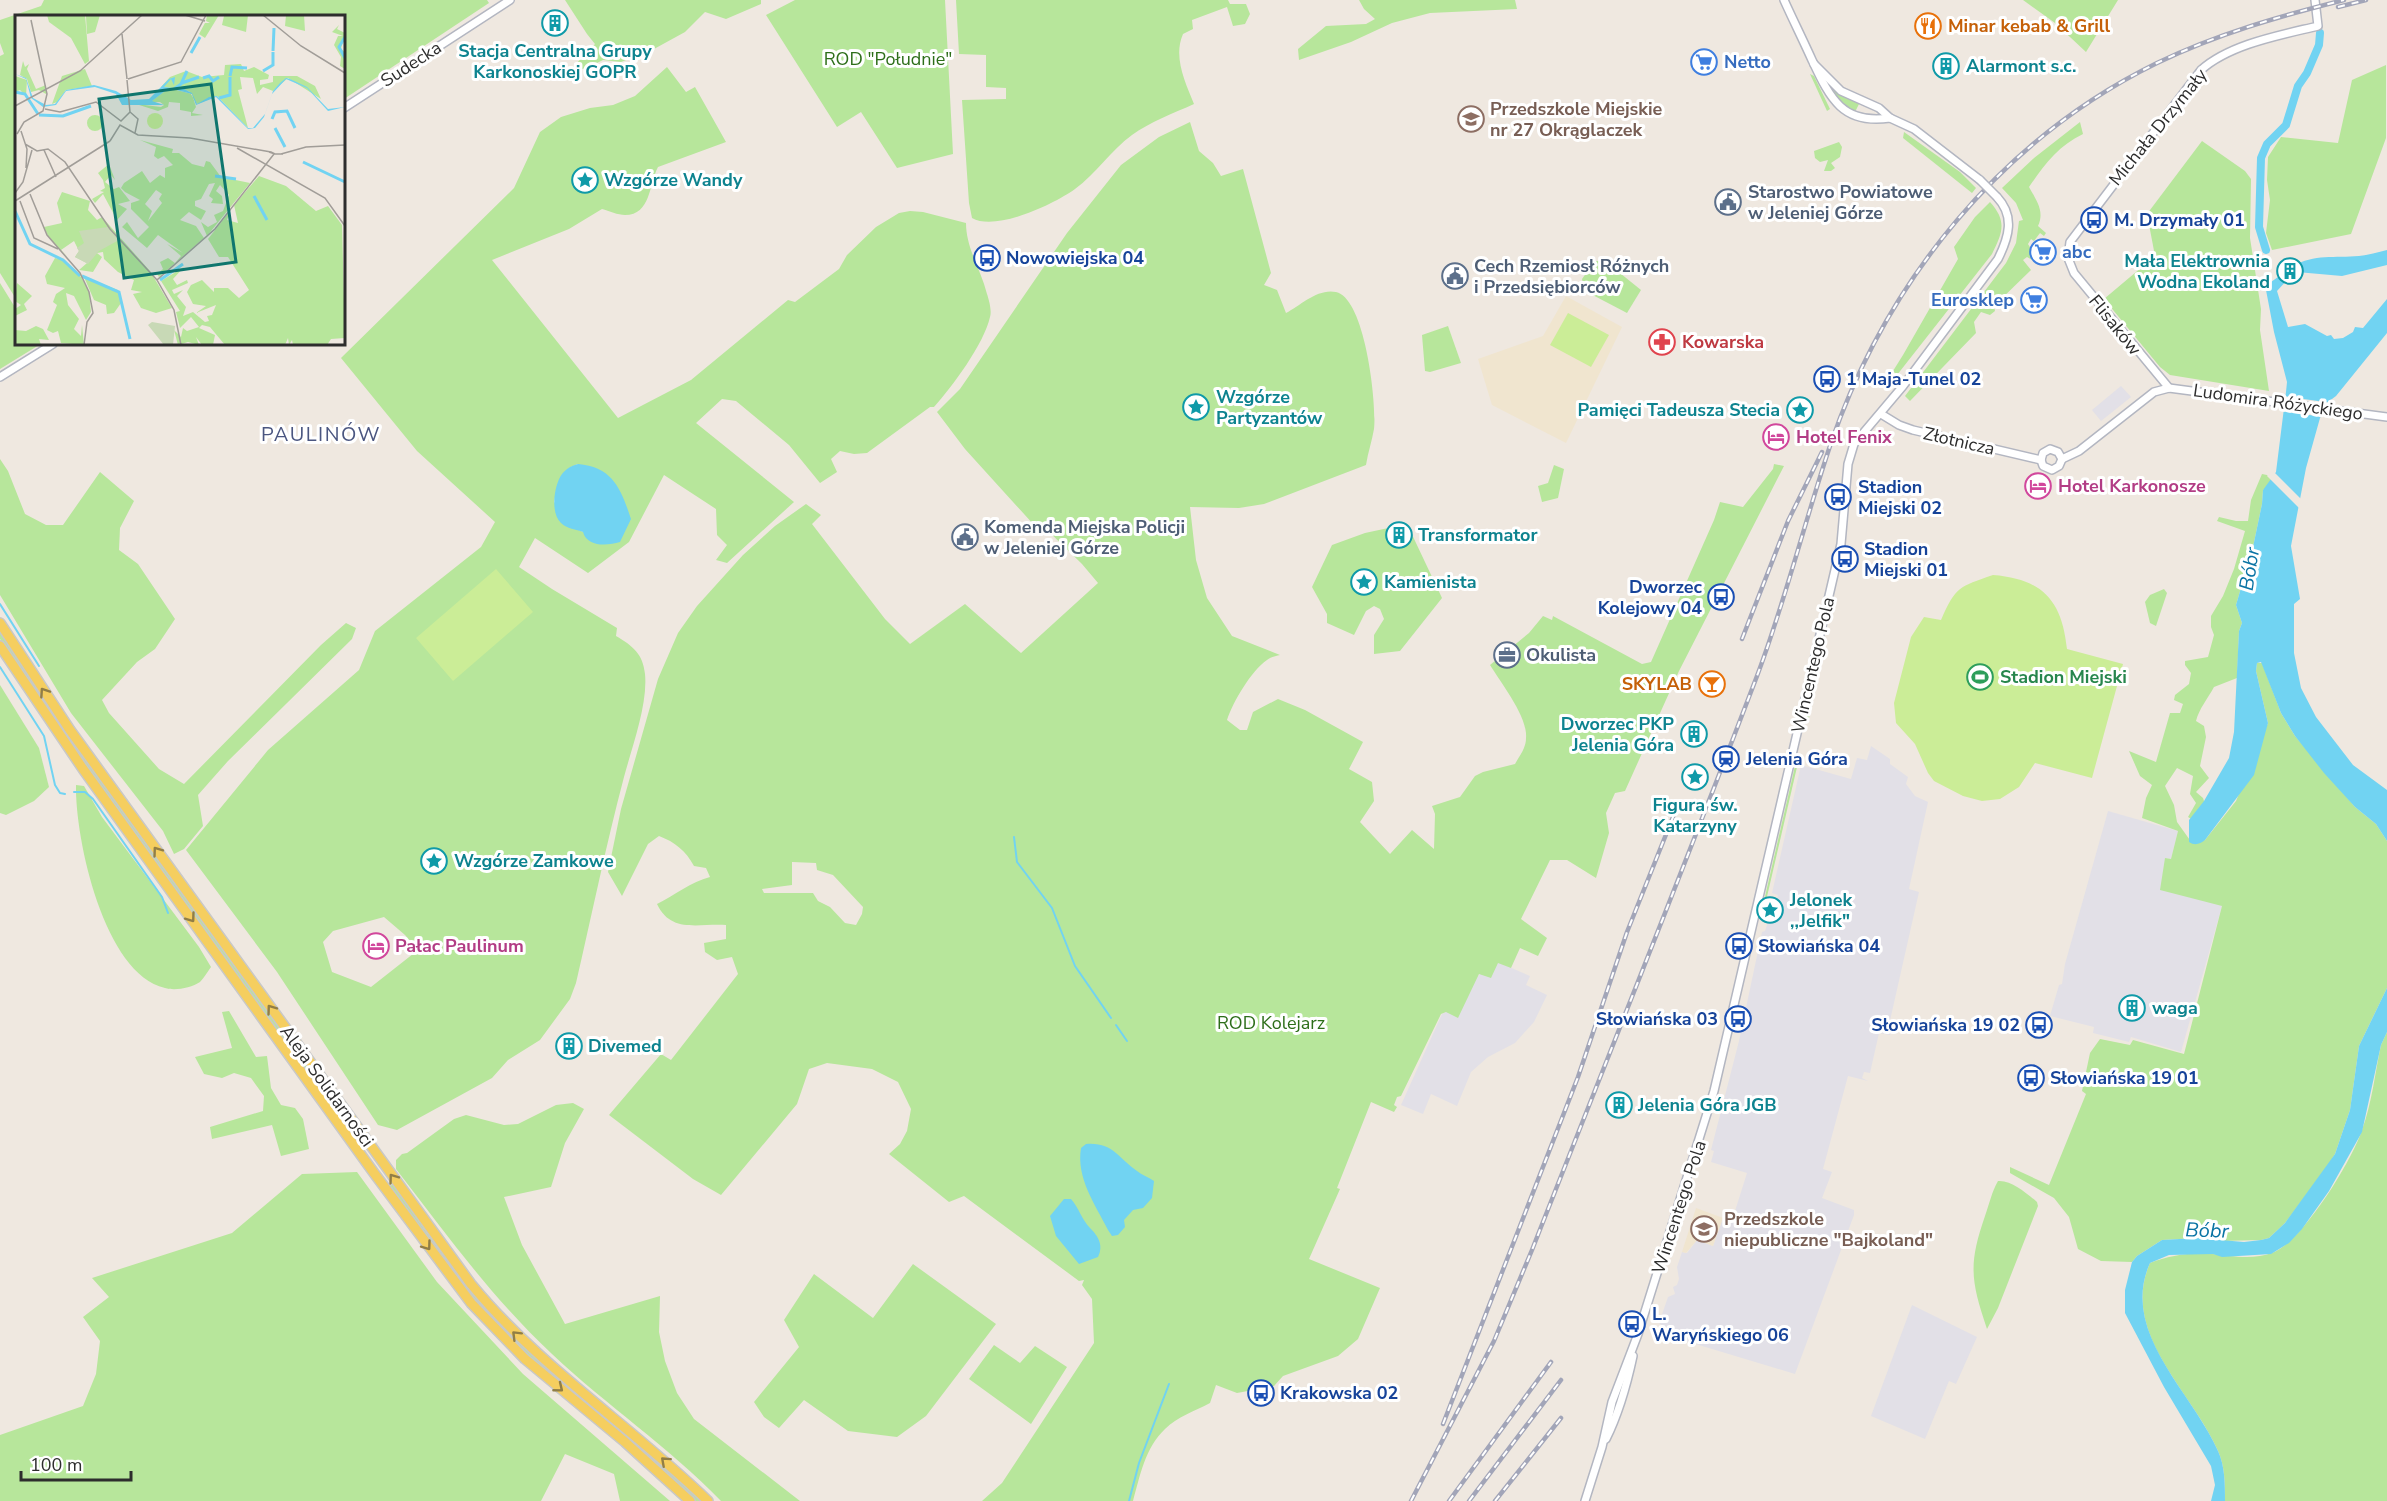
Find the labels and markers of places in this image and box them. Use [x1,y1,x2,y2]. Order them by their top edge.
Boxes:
building icon: Stacja Centralna Grupy Karkonoskiej GOPR [540,8,570,38]
restaurant icon: Minar kebab & Grill [1913,11,1943,41]
place label: Minar kebab & Grill [1948,14,2111,38]
place label: Stacja Centralna Grupy Karkonoskiej GOPR [458,39,652,84]
supermarket icon: Netto [1689,47,1719,77]
place label: Netto [1724,50,1771,74]
building icon: Alarmont s.c. [1931,51,1961,81]
place label: Alarmont s.c. [1966,54,2076,78]
place label: Przedszkole Miejskie nr 27 Okrąglaczek [1490,97,1663,142]
school or university icon: Przedszkole Miejskie nr 27 Okrąglaczek [1456,104,1486,134]
place icon: Wzgórze Wandy [570,165,600,195]
place label: Wzgórze Wandy [604,168,743,192]
place label: Starostwo Powiatowe w Jeleniej Górze [1748,180,1933,225]
public building icon: Starostwo Powiatowe w Jeleniej Górze [1713,187,1743,217]
bus stop icon: M. Drzymały 01 [2079,205,2109,235]
place label: M. Drzymały 01 [2114,208,2245,232]
supermarket icon: abc [2028,237,2058,267]
place label: abc [2062,240,2092,264]
bus stop icon: Nowowiejska 04 [972,243,1002,273]
place label: Nowowiejska 04 [1006,246,1144,270]
place label: Mała Elektrownia Wodna Ekoland [2124,249,2270,294]
place label: Cech Rzemiosł Różnych i Przedsiębiorców [1474,254,1669,299]
building icon: Mała Elektrownia Wodna Ekoland [2275,256,2305,286]
public building icon: Cech Rzemiosł Różnych i Przedsiębiorców [1440,261,1470,291]
supermarket icon: Eurosklep [2019,285,2049,315]
place label: Eurosklep [1931,288,2014,312]
pharmacy icon: Kowarska [1647,327,1677,357]
place label: Kowarska [1682,330,1764,354]
bus stop icon: 1 Maja-Tunel 02 [1812,364,1842,394]
place label: 1 Maja-Tunel 02 [1846,367,1981,391]
place label: Wzgórze Partyzantów [1216,385,1323,430]
place icon: Wzgórze Partyzantów [1181,392,1211,422]
place icon: Pamięci Tadeusza Stecia [1785,395,1815,425]
place label: Pamięci Tadeusza Stecia [1578,398,1780,422]
hotel icon: Hotel Fenix [1761,422,1791,452]
place label: Hotel Fenix [1796,425,1892,449]
hotel icon: Hotel Karkonosze [2023,471,2053,501]
place label: Hotel Karkonosze [2058,474,2206,498]
place label: Stadion Miejski 02 [1858,475,1942,520]
bus stop icon: Stadion Miejski 02 [1823,482,1853,512]
place label: Komenda Miejska Policji w Jeleniej Górze [984,515,1185,560]
building icon: Transformator [1384,520,1414,550]
public building icon: Komenda Miejska Policji w Jeleniej Górze [950,522,980,552]
place label: Transformator [1418,523,1538,547]
place label: Stadion Miejski 01 [1864,537,1948,582]
bus stop icon: Stadion Miejski 01 [1830,544,1860,574]
place icon: Kamienista [1349,567,1379,597]
place label: Kamienista [1384,570,1477,594]
place label: Dworzec Kolejowy 04 [1598,575,1702,620]
bus stop icon: Dworzec Kolejowy 04 [1706,582,1736,612]
office icon: Okulista [1492,640,1522,670]
place label: Okulista [1526,643,1596,667]
sports icon: Stadion Miejski [1965,662,1995,692]
place label: Stadion Miejski [2000,665,2127,689]
bar icon: SKYLAB [1697,669,1727,699]
place label: SKYLAB [1622,672,1692,696]
place label: Dworzec PKP Jelenia Góra [1561,712,1674,757]
building icon: Dworzec PKP Jelenia Góra [1679,719,1709,749]
station icon: Jelenia Góra [1711,744,1741,774]
place label: Jelenia Góra [1745,747,1848,771]
place icon: Figura św. Katarzyny [1680,762,1710,792]
place label: Figura św. Katarzyny [1652,793,1738,838]
place icon: Wzgórze Zamkowe [419,846,449,876]
place label: Wzgórze Zamkowe [454,849,614,873]
place label: Jelonek ,,Jelfik" [1789,888,1852,933]
place icon: Jelonek ,,Jelfik" [1755,895,1785,925]
hotel icon: Pałac Paulinum [361,931,391,961]
bus stop icon: Słowiańska 04 [1724,931,1754,961]
place label: Pałac Paulinum [395,934,524,958]
place label: Słowiańska 04 [1758,934,1880,958]
building icon: waga [2117,993,2147,1023]
place label: waga [2152,996,2198,1020]
bus stop icon: Słowiańska 03 [1723,1004,1753,1034]
place label: Słowiańska 03 [1596,1007,1718,1031]
bus stop icon: Słowiańska 19 02 [2024,1010,2054,1040]
place label: Słowiańska 19 02 [1871,1013,2020,1037]
building icon: Divemed [554,1031,584,1061]
place label: Divemed [588,1034,662,1058]
bus stop icon: Słowiańska 19 01 [2016,1063,2046,1093]
place label: Słowiańska 19 01 [2050,1066,2199,1090]
building icon: Jelenia Góra JGB [1604,1090,1634,1120]
place label: Jelenia Góra JGB [1637,1093,1777,1117]
place label: Przedszkole niepubliczne "Bajkoland" [1724,1207,1933,1252]
school or university icon: Przedszkole niepubliczne "Bajkoland" [1689,1214,1719,1244]
place label: L. Waryńskiego 06 [1652,1302,1789,1347]
bus stop icon: L. Waryńskiego 06 [1617,1309,1647,1339]
bus stop icon: Krakowska 02 [1246,1378,1276,1408]
place label: Krakowska 02 [1280,1381,1398,1405]

